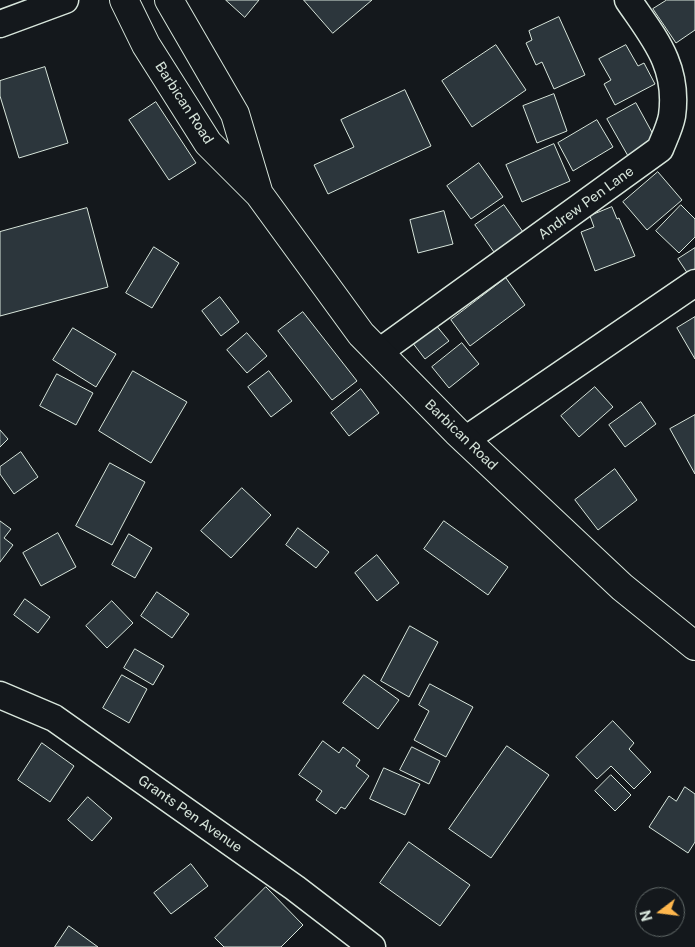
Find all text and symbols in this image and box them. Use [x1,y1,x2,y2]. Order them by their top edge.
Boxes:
street label: Barbican Road [151,59,217,147]
street label: Andrew Pen Lane [535,163,637,243]
street label: Barbican Road [421,396,501,474]
street label: Grants Pen Avenue [135,772,245,856]
north arrow [635,887,685,937]
text: N [637,908,656,923]

